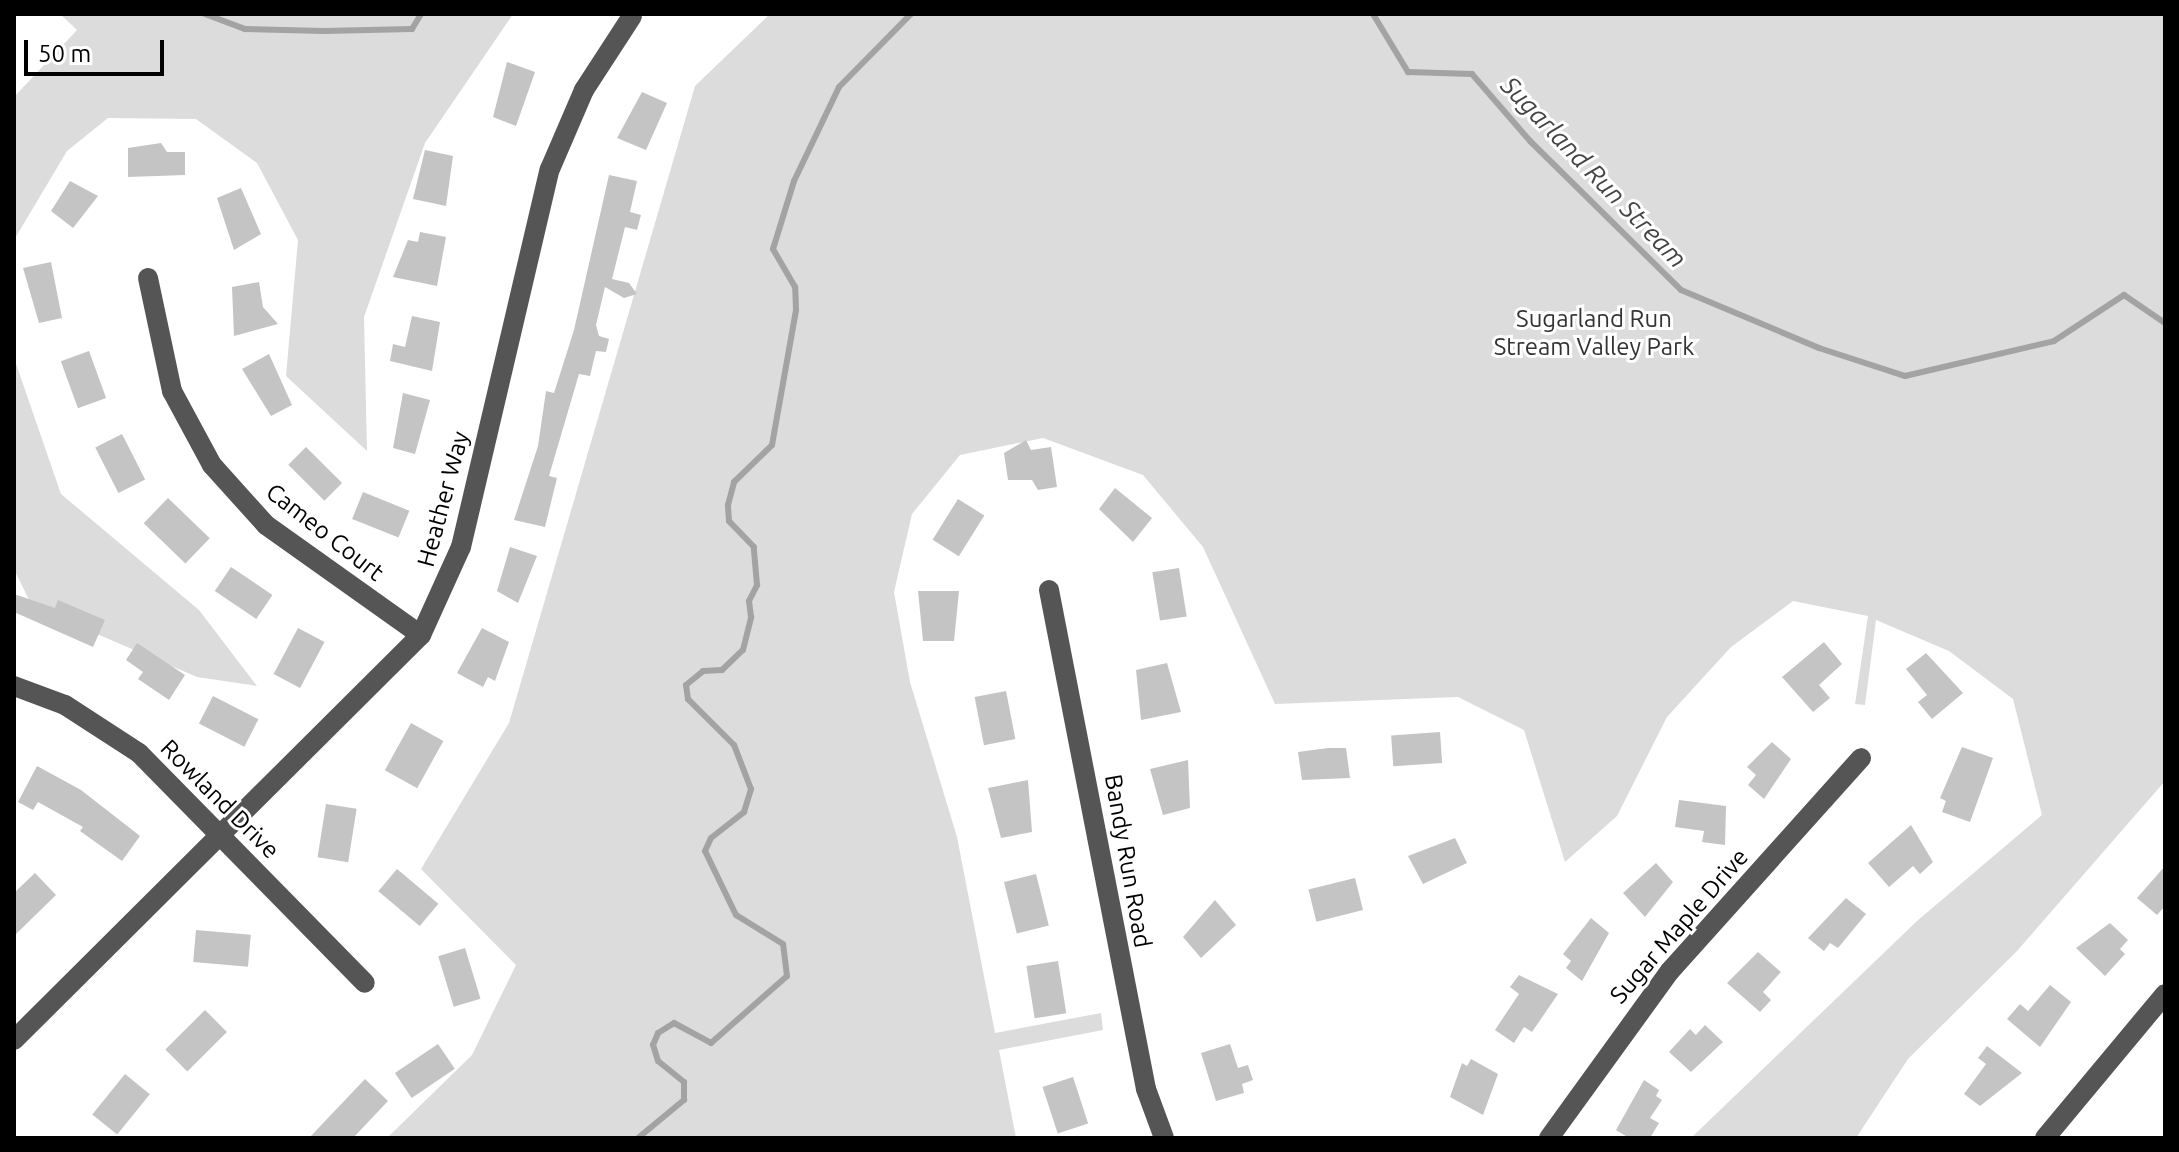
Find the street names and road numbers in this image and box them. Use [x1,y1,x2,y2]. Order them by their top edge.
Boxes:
street label: Heather Way [411,428,475,570]
street label: Cameo Court [260,477,390,587]
street label: Rowland Drive [155,734,285,864]
street label: Bandy Run Road [1099,772,1157,950]
street label: Sugar Maple Drive [1604,843,1754,1009]

